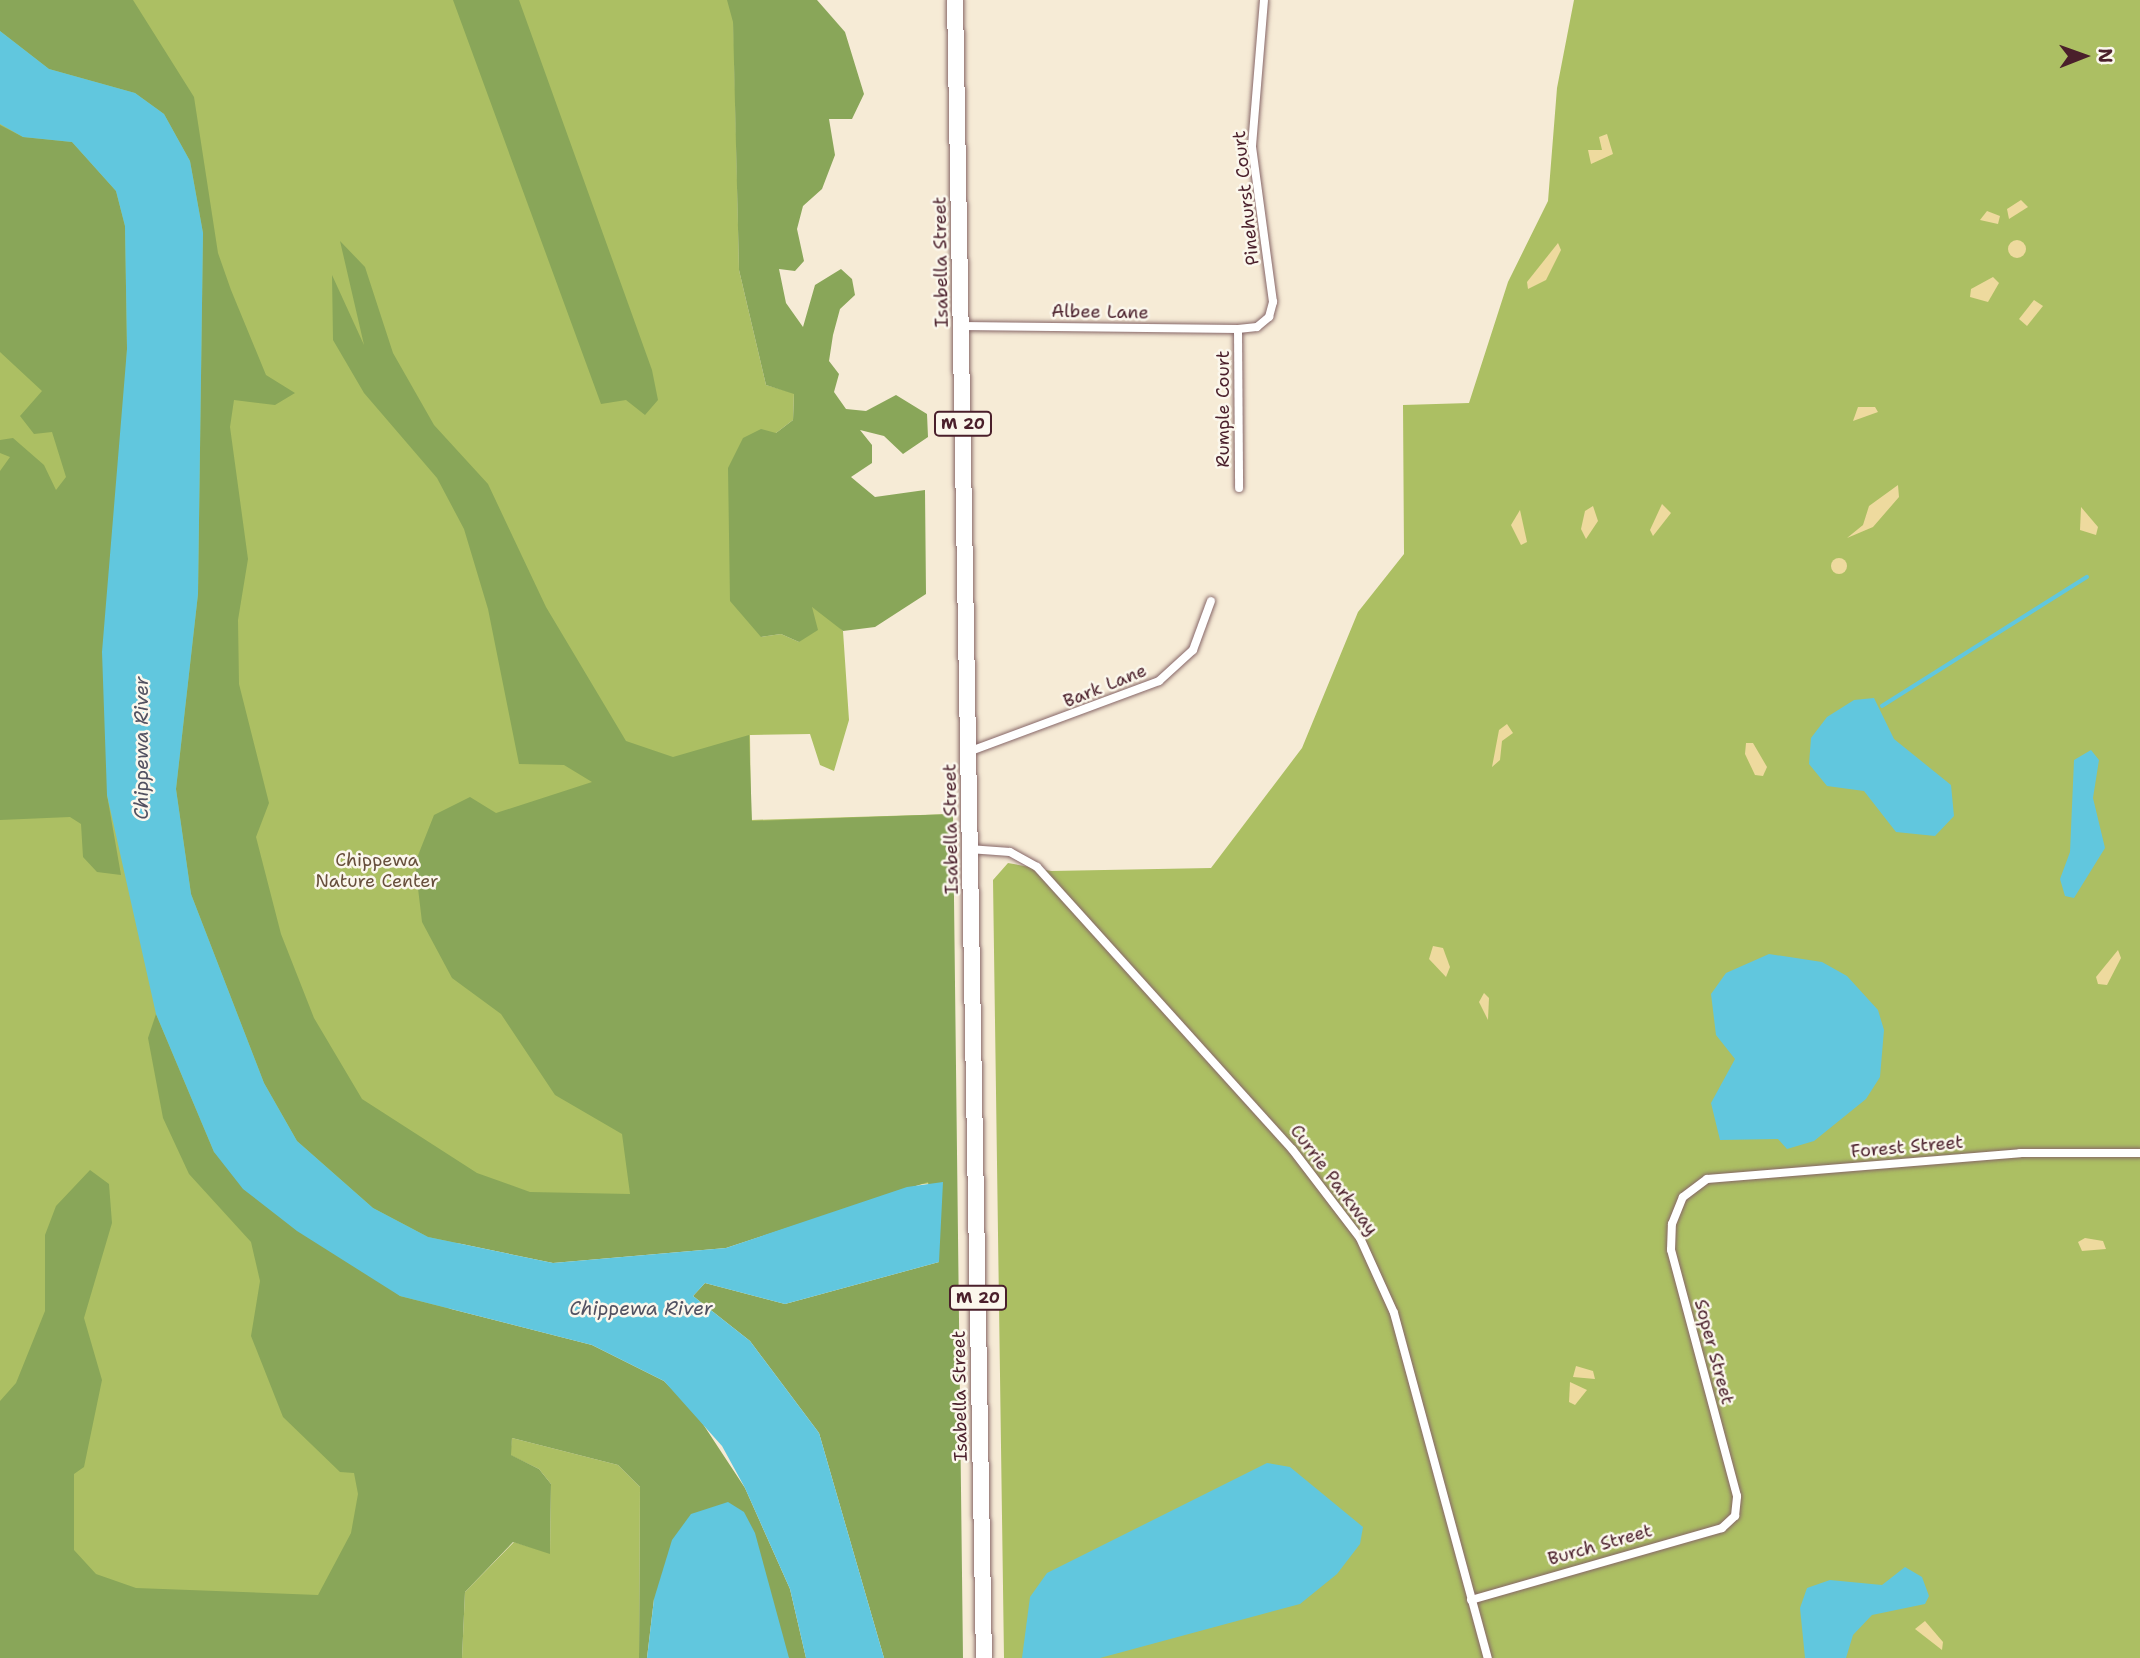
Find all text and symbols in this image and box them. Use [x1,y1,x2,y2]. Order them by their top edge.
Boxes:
north arrow [2049,21,2119,91]
text: N [2093,48,2118,63]
street label: Pinehurst Court [1228,130,1264,266]
street label: Isabella Street [929,196,953,328]
street label: Albee Lane [1051,300,1149,324]
street label: Rumple Court [1212,350,1234,468]
road number: M 20 [933,412,993,436]
street label: Bark Lane [1060,660,1150,712]
water label: Chippewa River [131,676,153,820]
street label: Isabella Street [939,763,963,895]
park label: Chippewa Nature Center [315,850,439,892]
street label: Currie Parkway [1285,1120,1383,1240]
street label: Forest Street [1850,1131,1964,1163]
road number: M 20 [948,1286,1008,1310]
street label: Soper Street [1690,1297,1738,1407]
water label: Chippewa River [569,1298,713,1320]
street label: Isabella Street [948,1330,972,1462]
street label: Burch Street [1545,1520,1655,1570]

